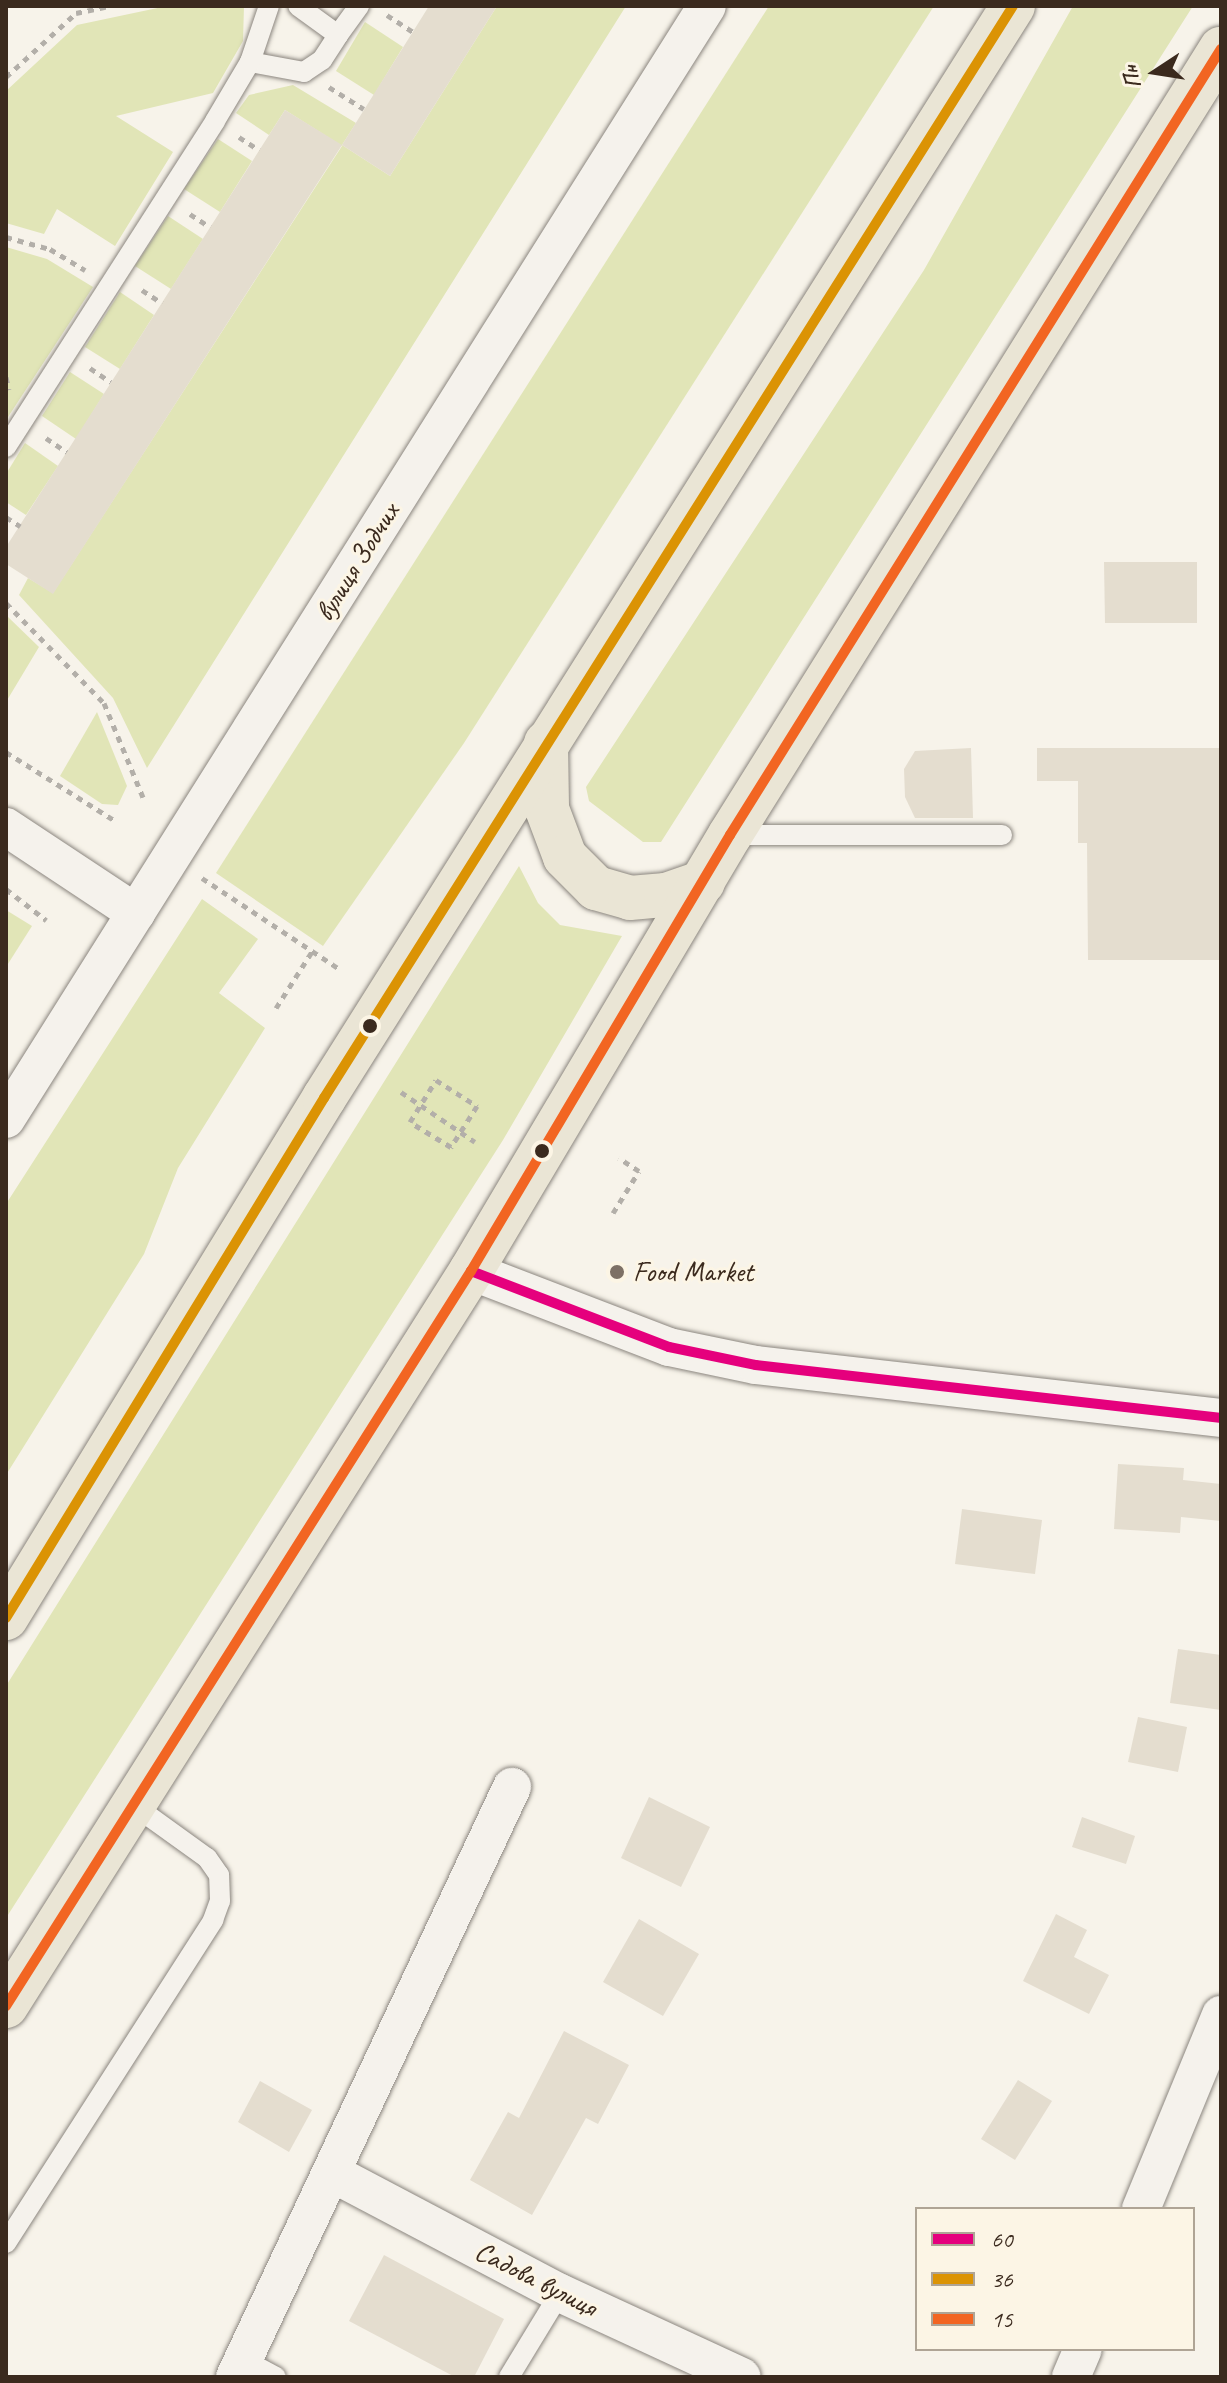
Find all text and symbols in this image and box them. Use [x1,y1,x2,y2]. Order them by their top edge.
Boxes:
north arrow [1115,32,1195,112]
text: Пн [1115,63,1148,91]
street label: вулиця Зодчих [308,497,406,627]
unlabelled marker [362,1018,378,1034]
unlabelled marker [534,1143,550,1159]
place label: Food Market [633,1255,754,1289]
marker: Food Market [608,1263,626,1281]
legend [915,2207,1195,2351]
text: 60 [991,2224,1013,2254]
street label: Садова вулиця [470,2234,602,2324]
text: 36 [991,2264,1013,2294]
text: 15 [991,2304,1013,2334]

